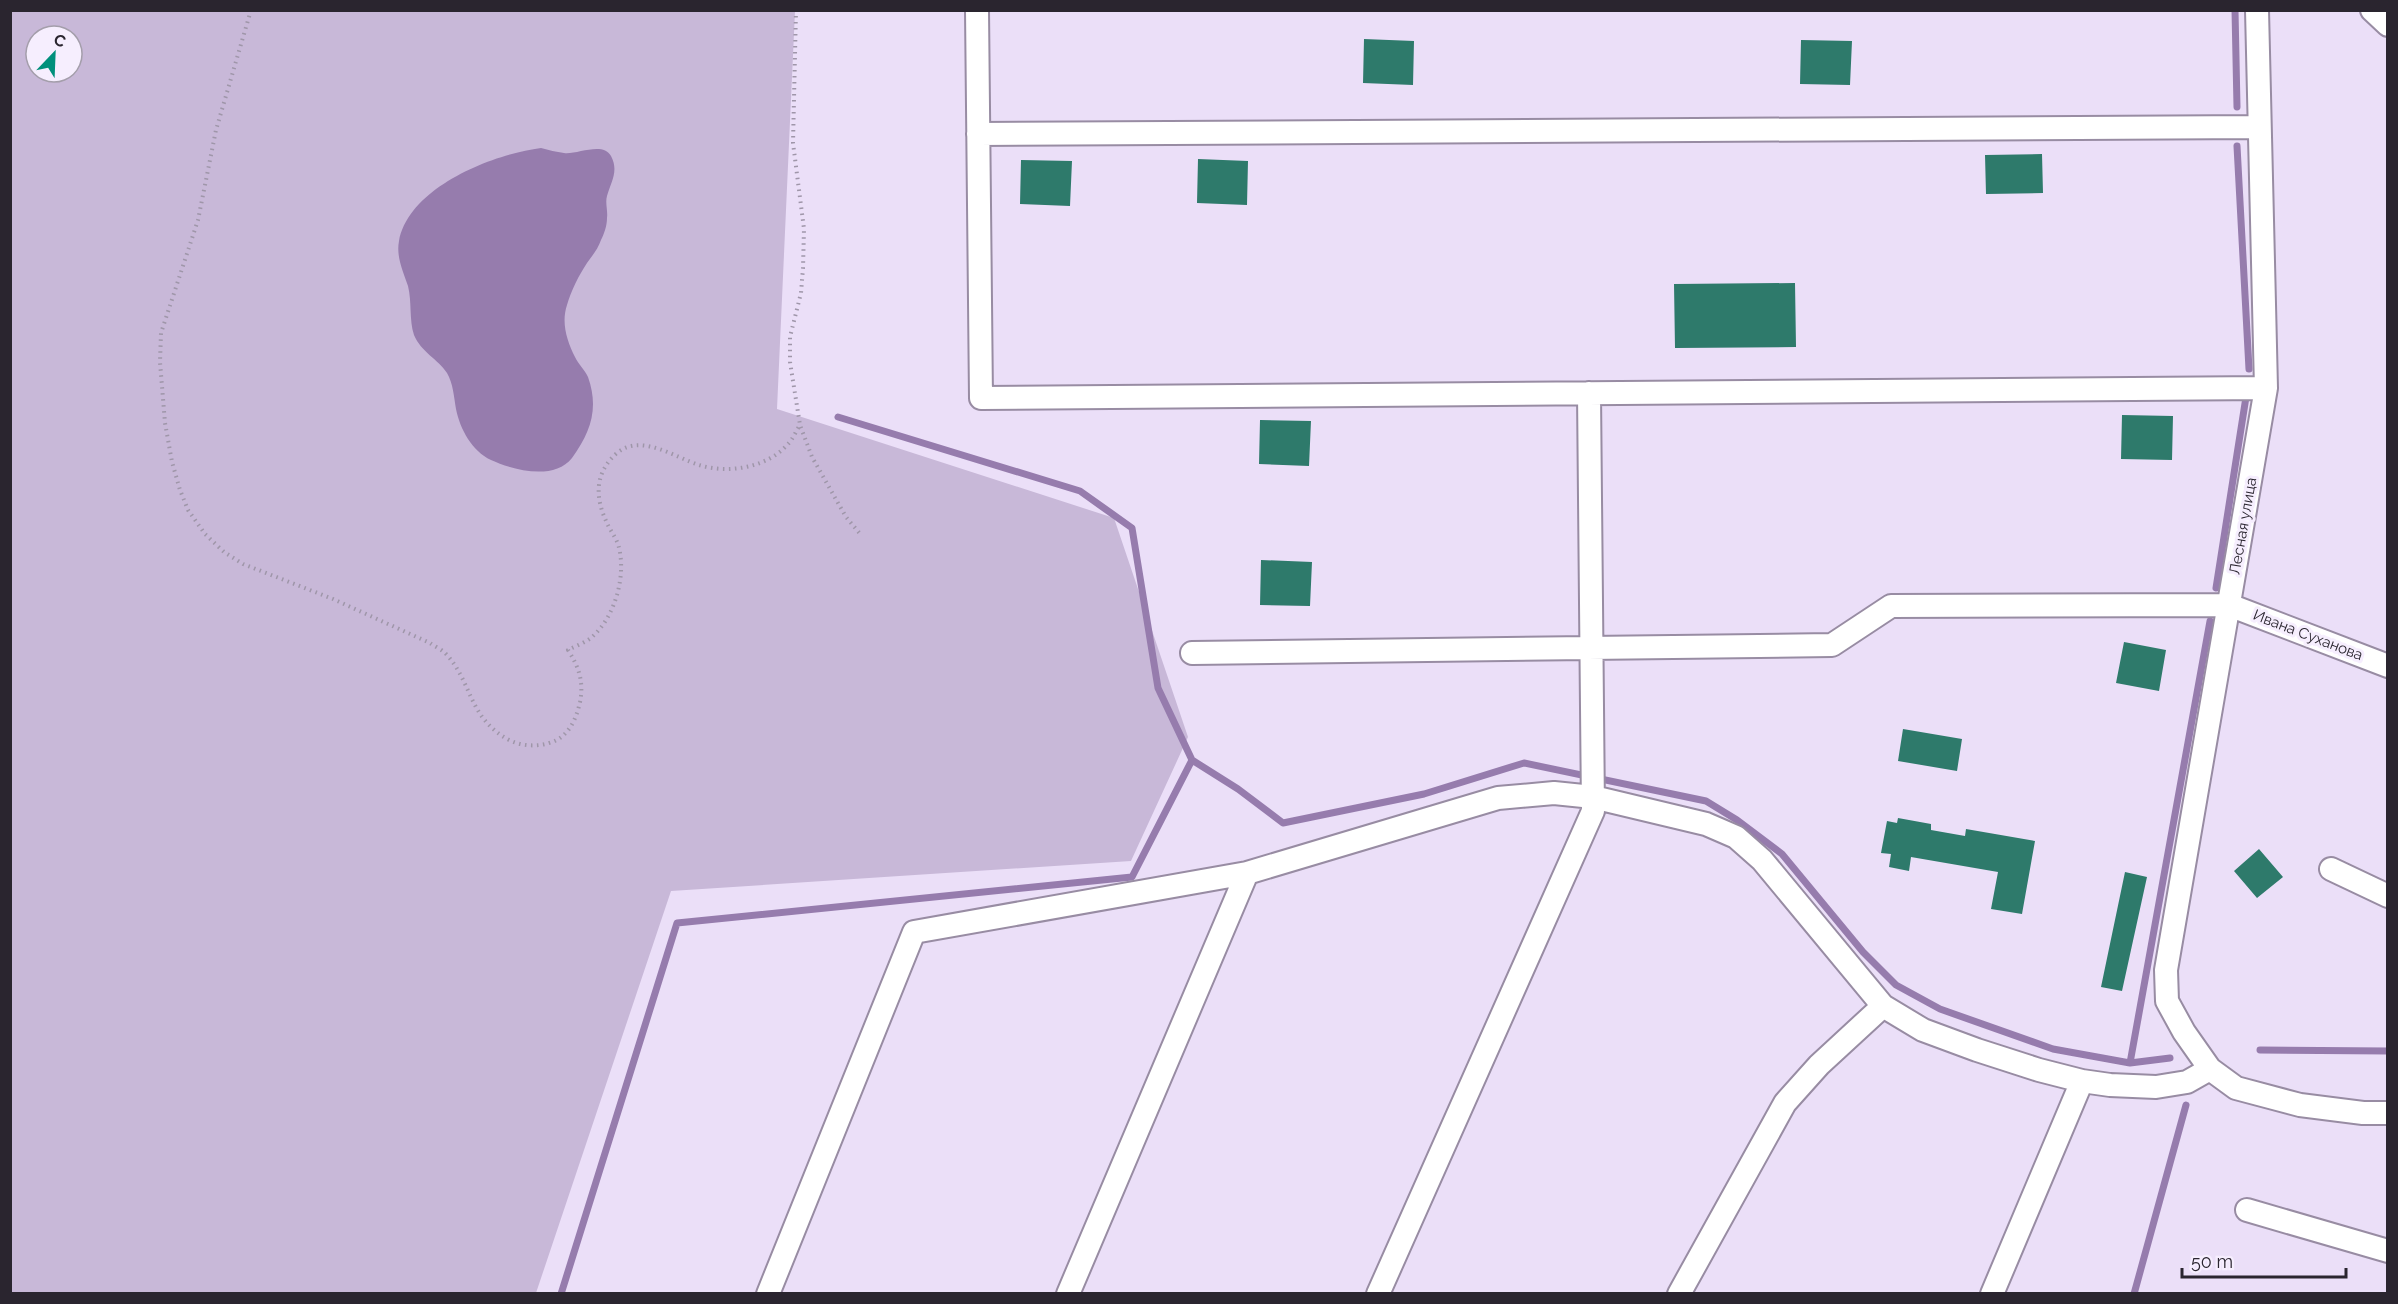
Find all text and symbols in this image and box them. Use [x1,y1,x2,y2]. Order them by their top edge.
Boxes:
north arrow [24,24,84,84]
text: С [51,30,68,52]
street label: Лесная улица [2226,476,2260,576]
street label: Ивана Суханова [2250,606,2366,664]
scale bar [2182,1241,2346,1279]
text: 50 m [2191,1251,2233,1272]

